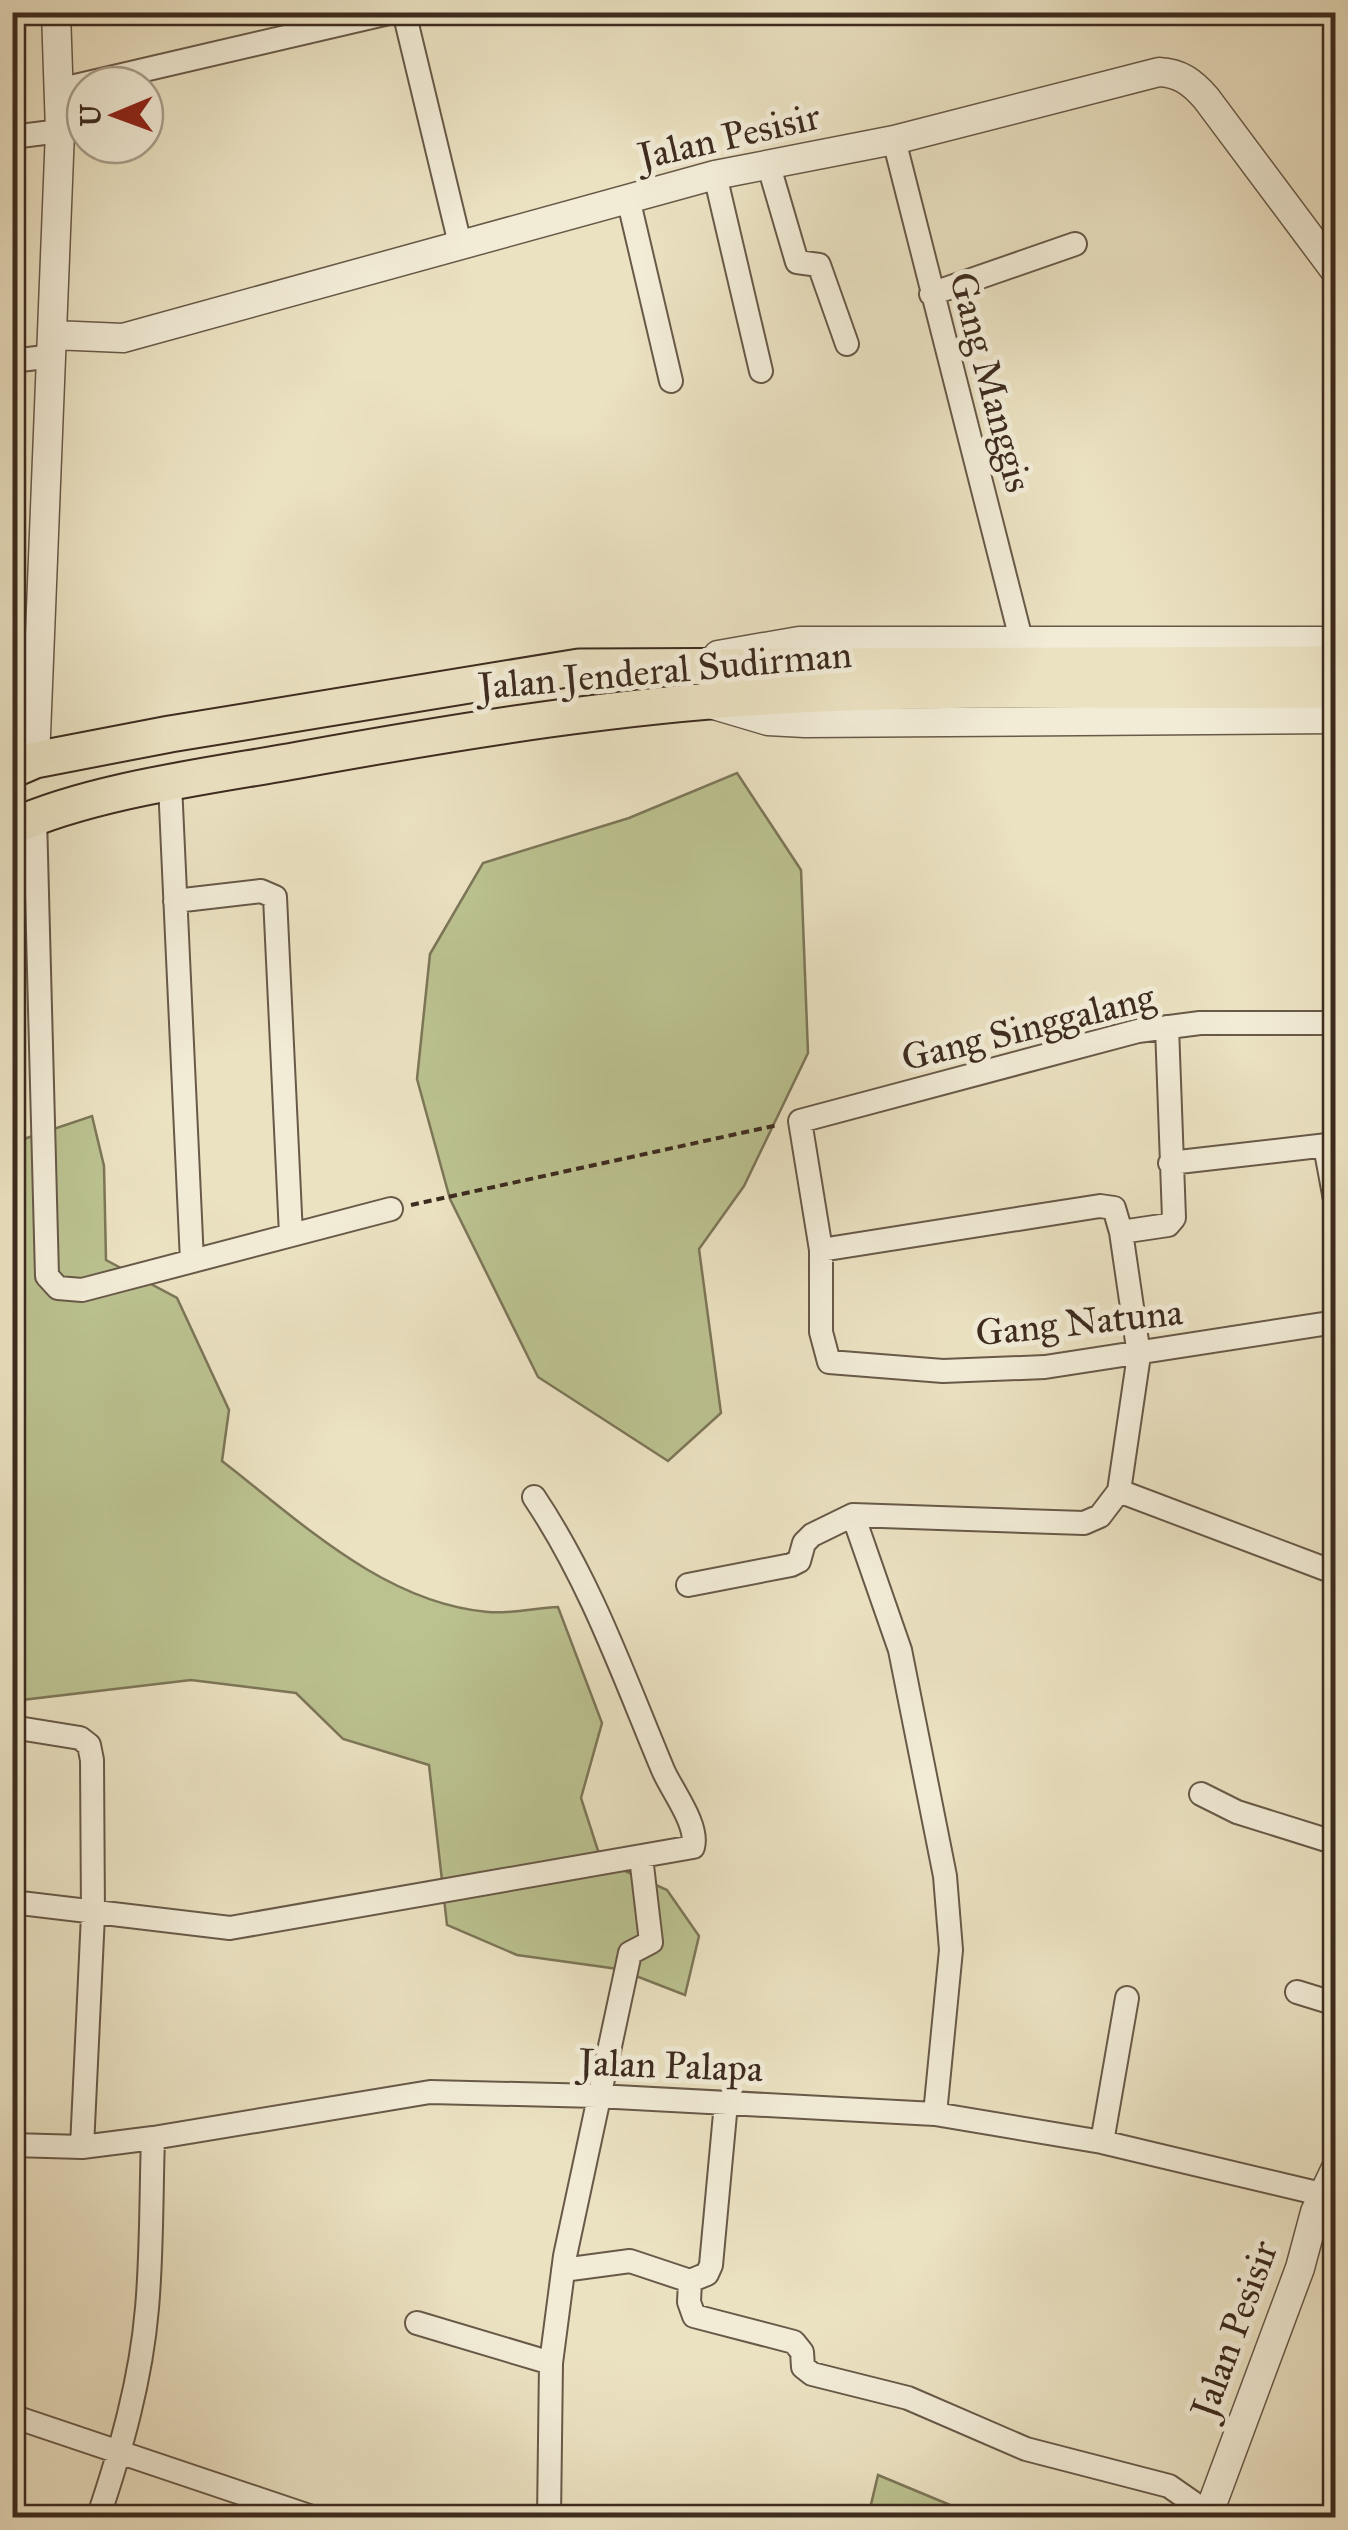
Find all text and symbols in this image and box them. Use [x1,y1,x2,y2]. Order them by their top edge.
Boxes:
north arrow [65,65,165,165]
street label: Jalan Pesisir [630,93,825,181]
text: U [73,103,108,127]
street label: Gang Manggis [940,267,1042,497]
street label: Jalan Jenderal Sudirman [472,631,854,711]
street label: Gang Singgalang [897,973,1160,1081]
street label: Gang Natuna [973,1288,1186,1356]
street label: Jalan Palapa [574,2039,765,2092]
street label: Jalan Pesisir [1179,2233,1288,2428]

